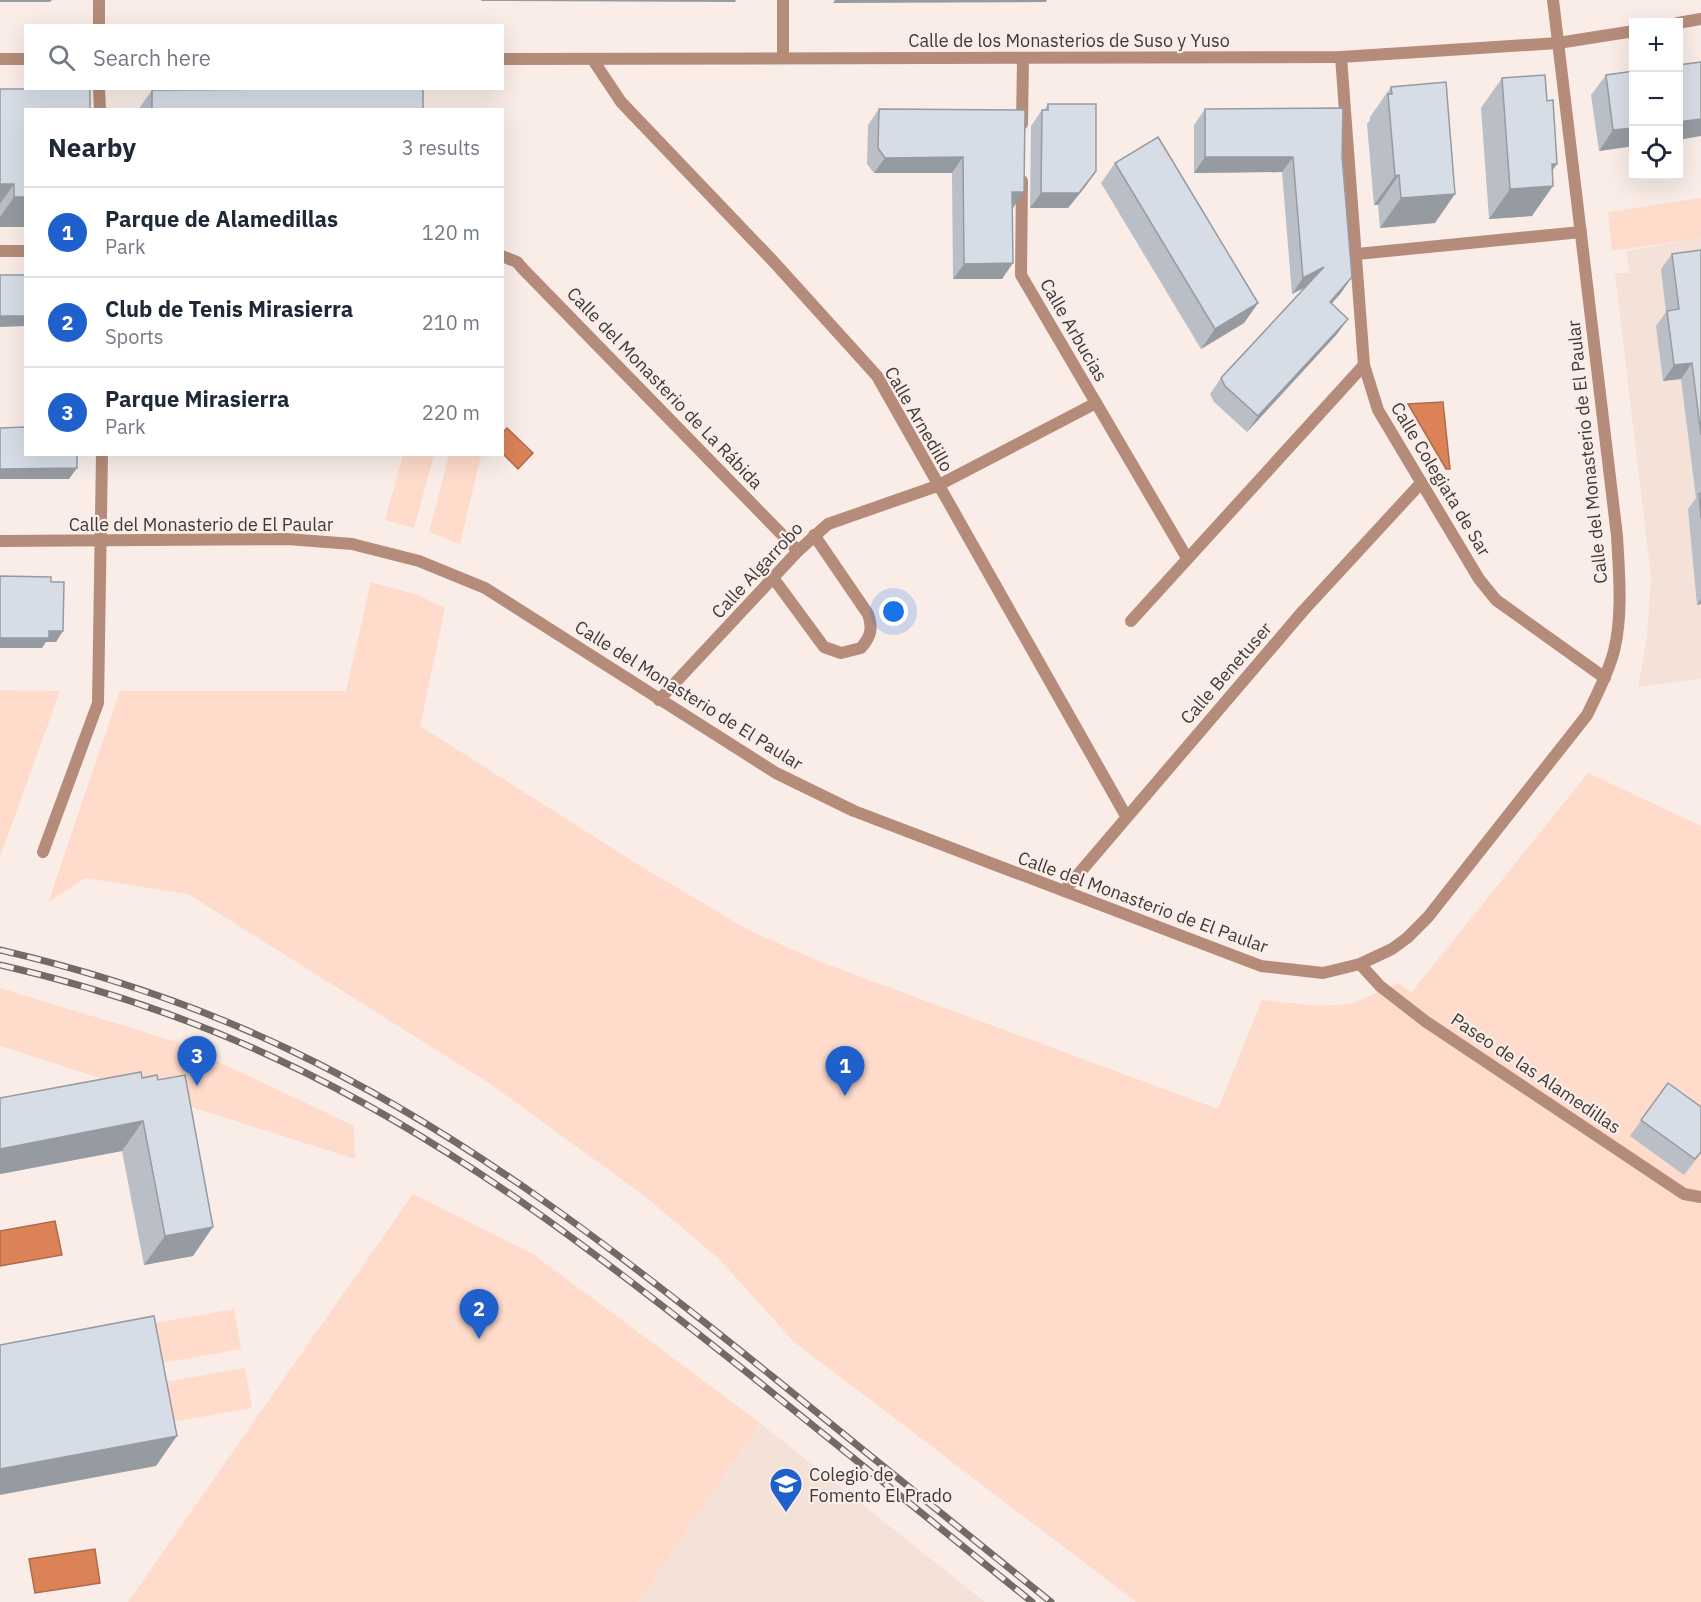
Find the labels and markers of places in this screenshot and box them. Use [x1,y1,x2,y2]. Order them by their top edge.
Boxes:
pin: 3 [178,1036,216,1086]
pin: 1 [826,1046,864,1096]
pin: 2 [460,1290,498,1339]
place label: Colegio de Fomento El Prado [809,1463,952,1507]
school or university icon: Colegio de Fomento El Prado [768,1466,804,1513]

